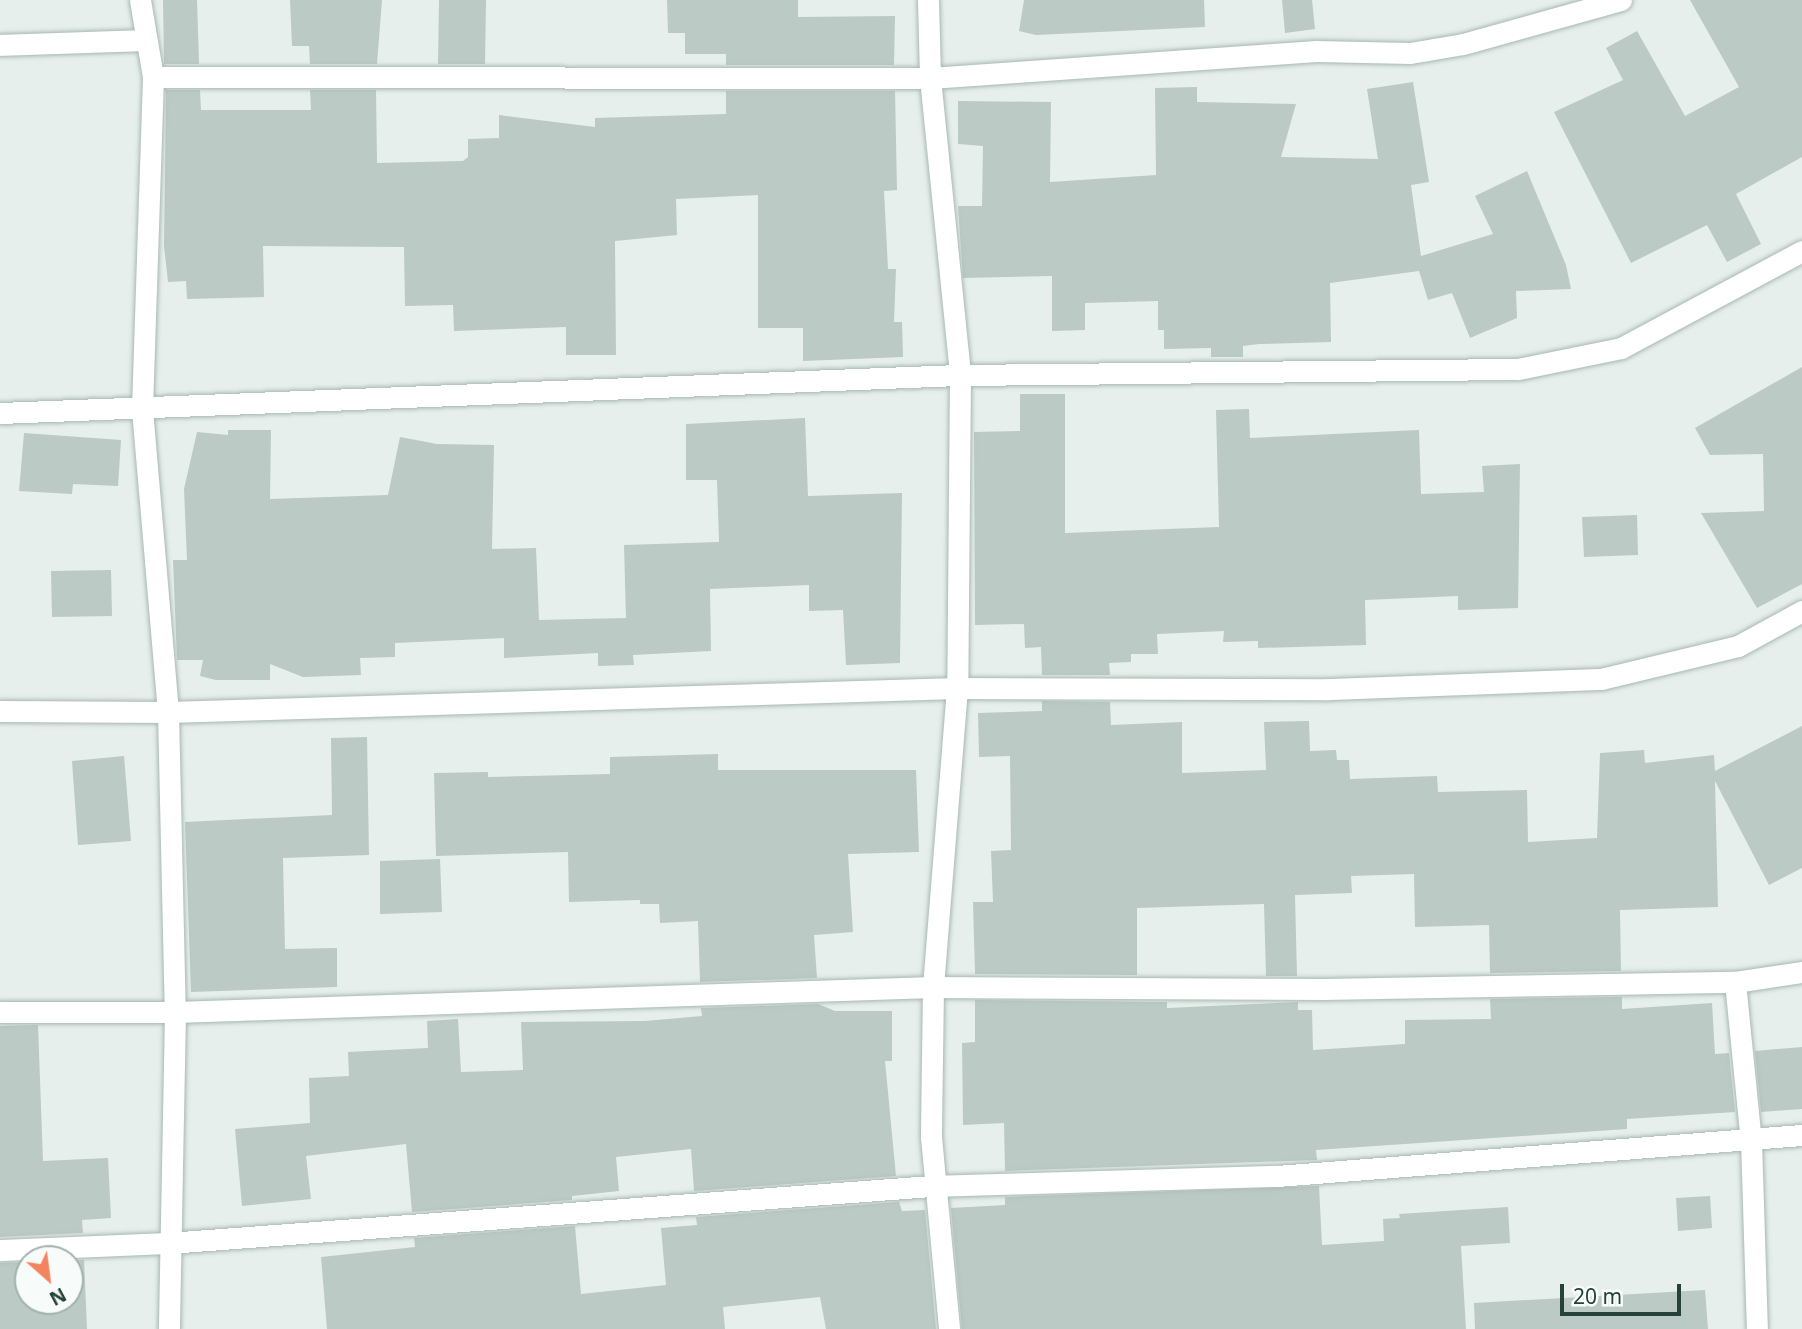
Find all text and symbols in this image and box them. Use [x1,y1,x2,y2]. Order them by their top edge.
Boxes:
north arrow [14,1245,84,1315]
scale bar [1564,1270,1685,1314]
text: N [45,1282,71,1312]
text: 20 m [1573,1282,1622,1310]

